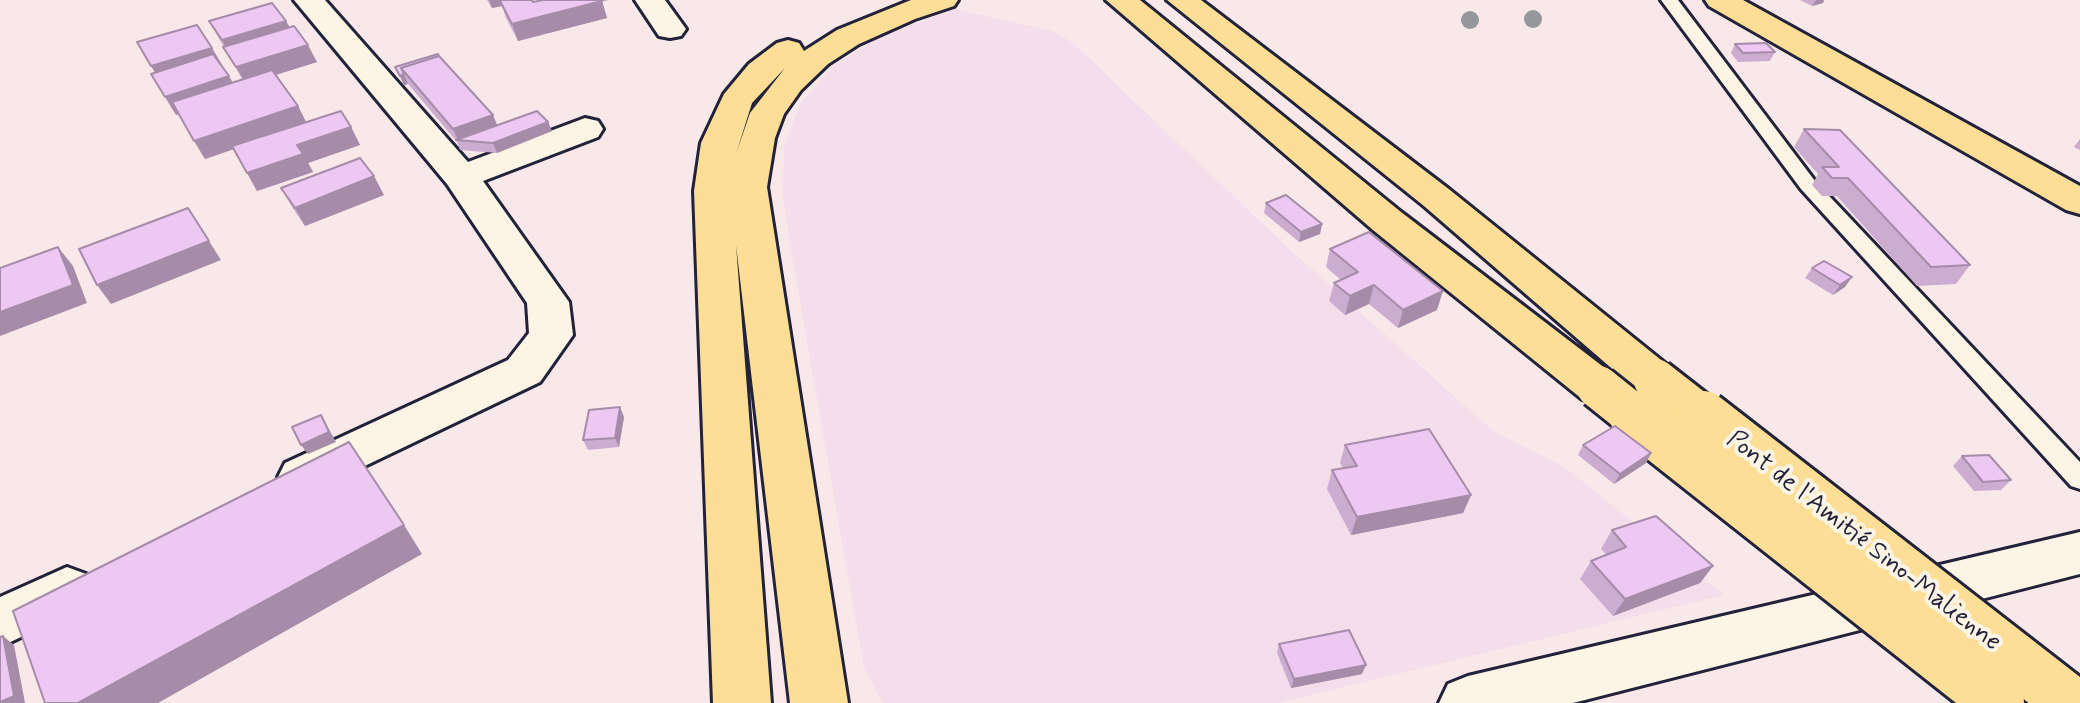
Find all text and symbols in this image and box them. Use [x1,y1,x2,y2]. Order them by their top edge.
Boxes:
street label: Pont de l'Amitié Sino-Malienne [1719,425,2007,659]

